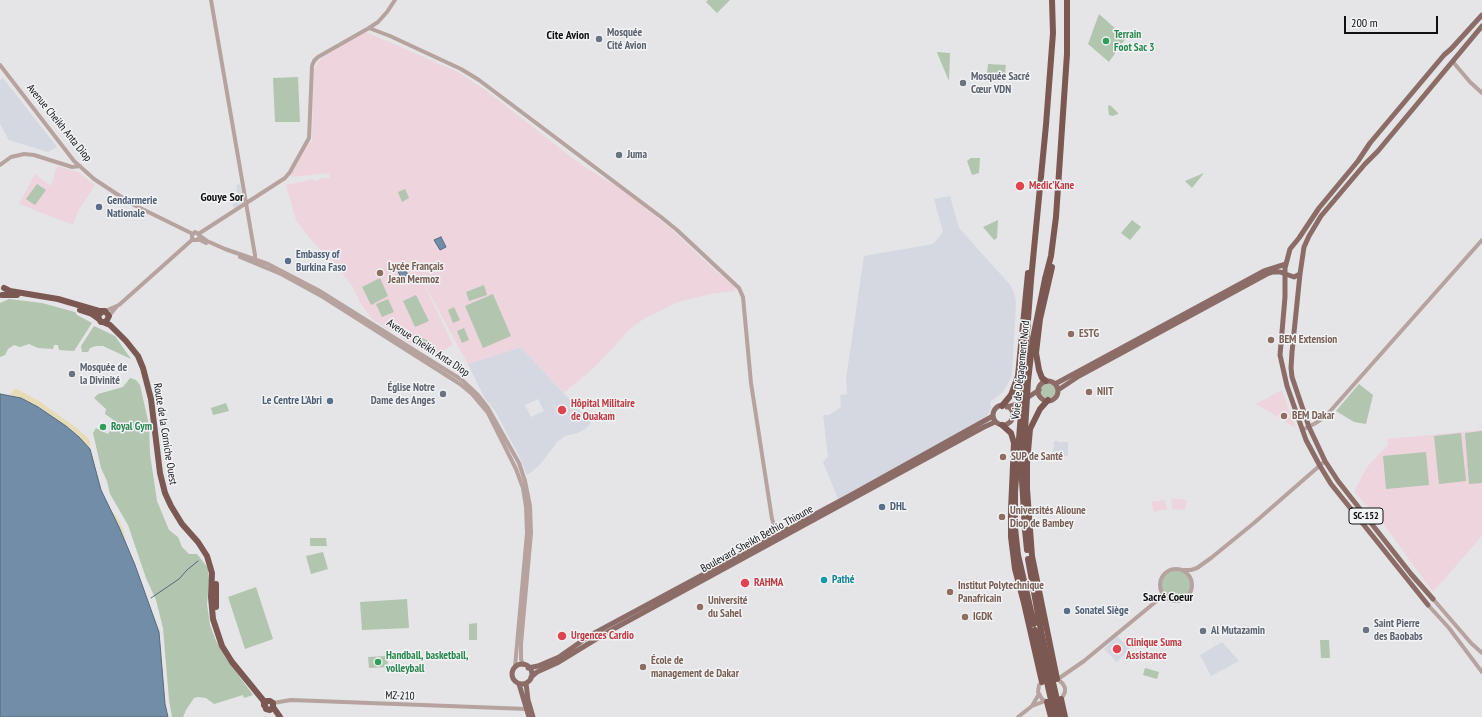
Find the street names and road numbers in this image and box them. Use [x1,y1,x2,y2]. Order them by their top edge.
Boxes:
street label: Avenue Cheikh Anta Diop [24,82,94,164]
street label: Avenue Cheikh Anta Diop [384,316,472,380]
street label: Voie de Dégagement Nord [1009,320,1033,420]
street label: Route de la Corniche Ouest [150,382,180,486]
street label: Boulevard Sheikh Bethio Thioune [699,503,815,575]
road number: SC-152 [1349,508,1383,524]
street label: MZ-210 [385,689,415,703]

